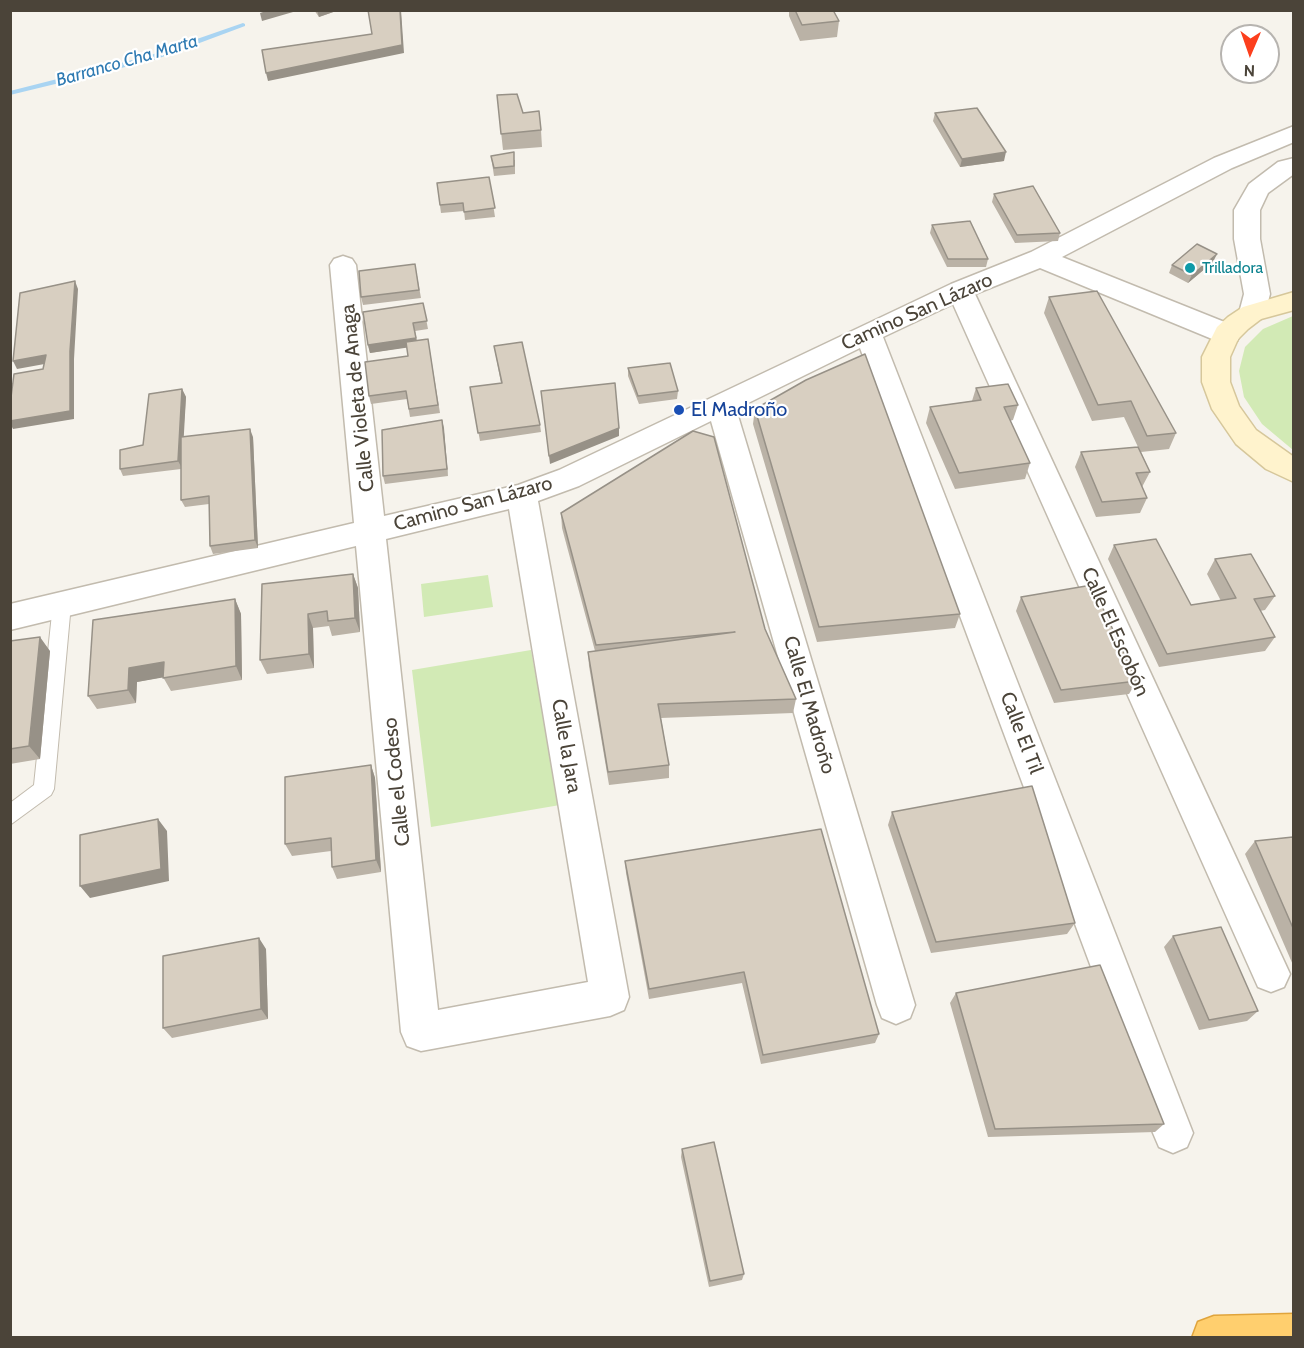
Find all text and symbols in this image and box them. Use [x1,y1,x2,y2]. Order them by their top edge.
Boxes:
north arrow [1220,24,1280,84]
water label: Barranco Cha Marta [54,30,200,92]
text: N [1243,61,1255,80]
place label: Trilladora [1202,258,1263,278]
marker: Trilladora [1183,261,1197,275]
street label: Camino San Lázaro [838,268,996,356]
street label: Calle Violeta de Anaga [336,303,380,493]
place label: El Madroño [691,398,787,422]
marker: El Madroño [672,403,686,417]
street label: Camino San Lázaro [391,471,555,537]
street label: Calle El Escobón [1076,564,1154,700]
street label: Calle El Madroño [778,633,840,777]
street label: Calle El Til [994,689,1048,777]
street label: Calle la Jara [546,697,586,795]
street label: Calle el Codeso [378,717,416,847]

